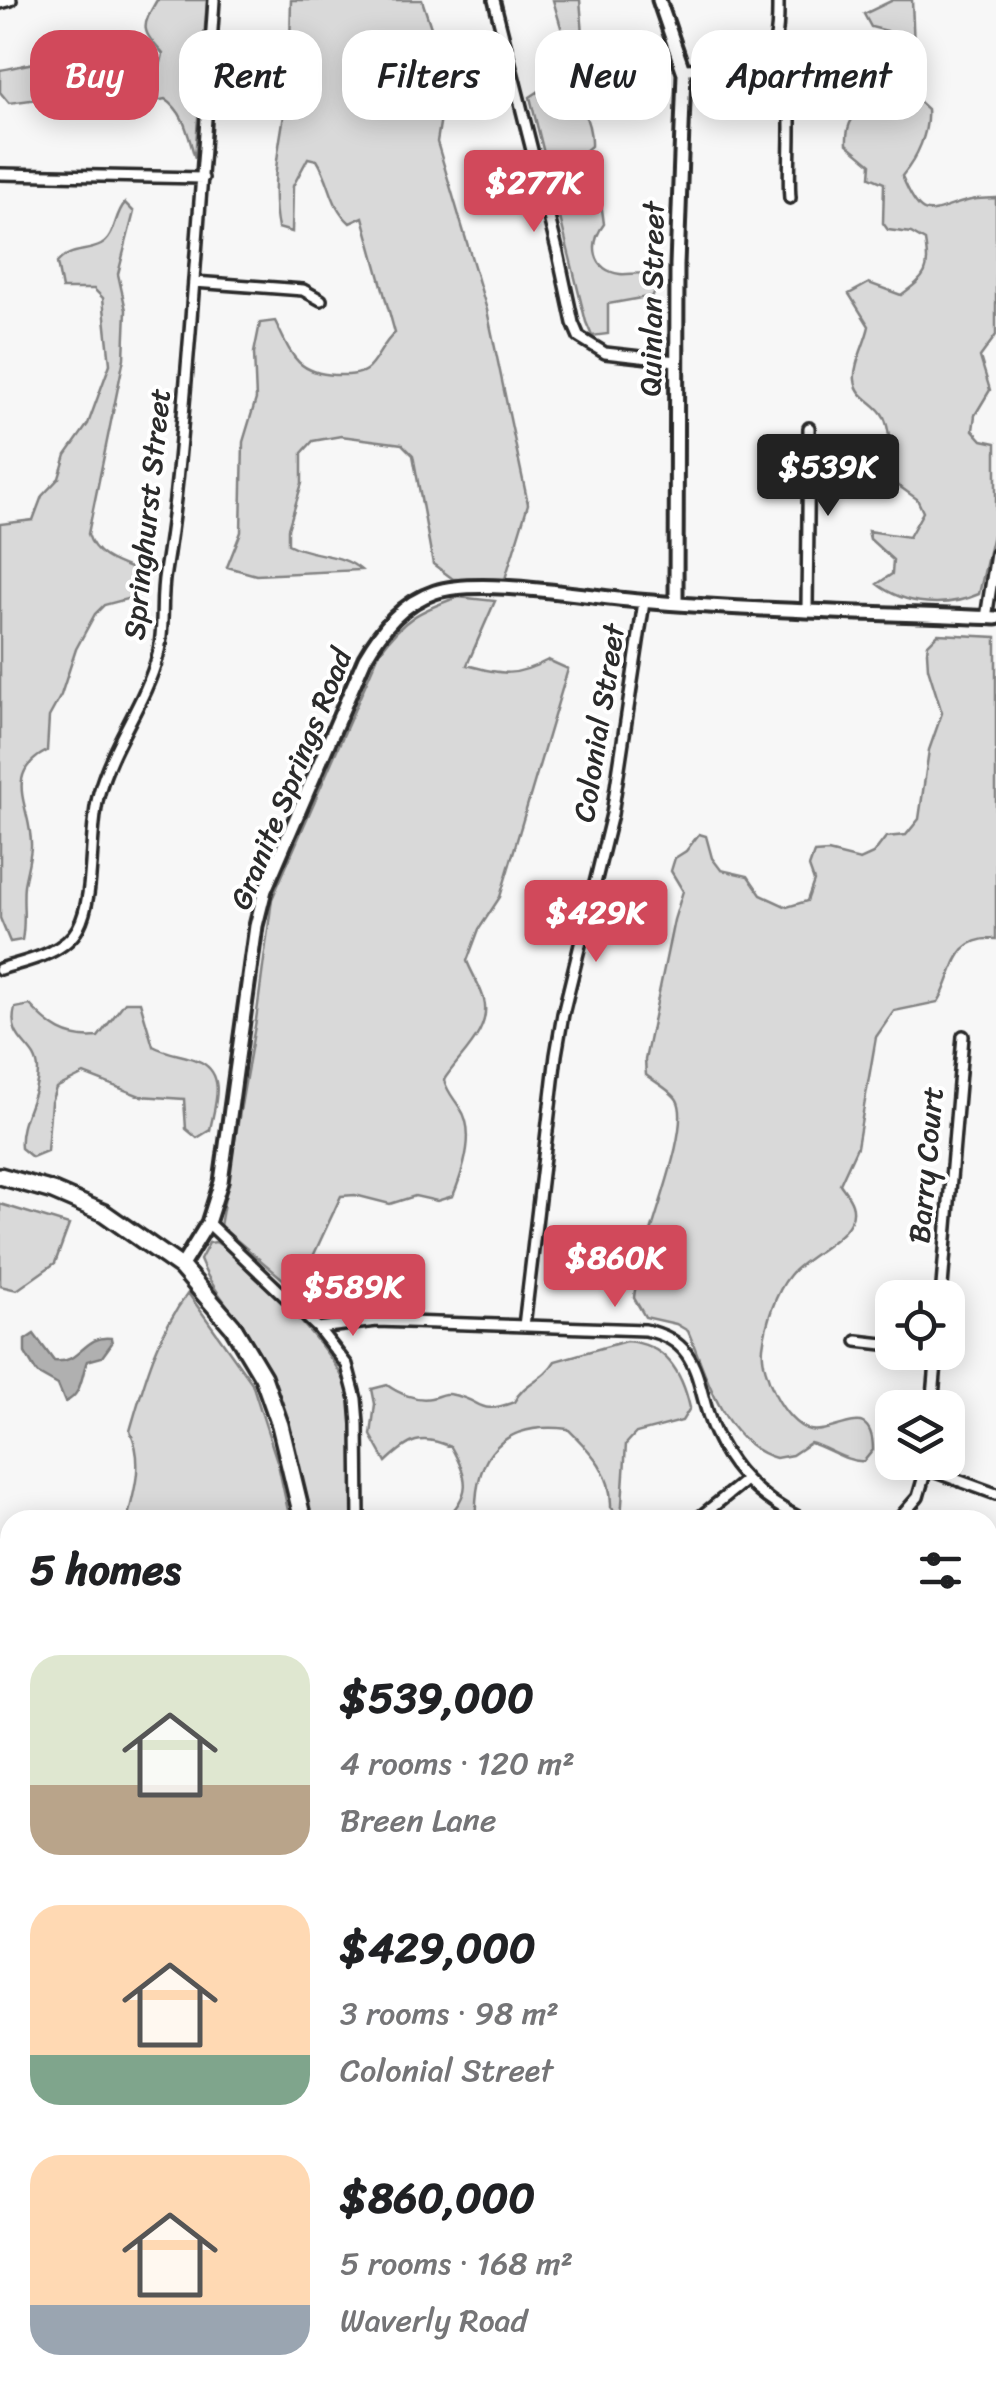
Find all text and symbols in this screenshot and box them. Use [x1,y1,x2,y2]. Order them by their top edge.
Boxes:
chip: Buy [30,30,159,120]
chip: Rent [179,30,322,120]
chip: Filters [342,30,515,120]
chip: New [535,30,671,120]
chip: Apartment [691,30,927,120]
pin: $277K [464,150,604,235]
text: $277K [486,154,582,211]
street label: Quinlan Street [623,199,681,397]
street label: Springhurst Street [107,386,187,642]
pin: $539K [758,434,898,519]
text: $539K [779,438,877,495]
street label: Colonial Street [557,618,642,826]
street label: Granite Springs Road [214,638,369,918]
pin: $429K [526,880,666,965]
text: $429K [546,884,646,941]
street label: Barry Court [892,1084,960,1246]
pin: $860K [545,1225,685,1310]
text: $860K [566,1229,664,1286]
pin: $589K [283,1254,423,1339]
text: $589K [303,1258,403,1315]
map controls [875,1280,965,1480]
button: locate [875,1280,965,1370]
button: layers [875,1390,965,1480]
text: 5 homes [30,1533,181,1607]
icon: filters [913,1543,968,1598]
text: $539,000 [340,1661,534,1735]
icon: home [110,1695,230,1815]
text: 4 rooms · 120 m² [340,1735,575,1792]
text: Breen Lane [340,1792,496,1849]
text: $429,000 [340,1911,535,1985]
icon: home [110,1945,230,2065]
text: 3 rooms · 98 m² [340,1985,559,2042]
text: Colonial Street [340,2042,553,2099]
text: $860,000 [340,2161,535,2235]
icon: home [110,2195,230,2315]
text: 5 rooms · 168 m² [340,2235,573,2292]
text: Waverly Road [340,2292,527,2349]

